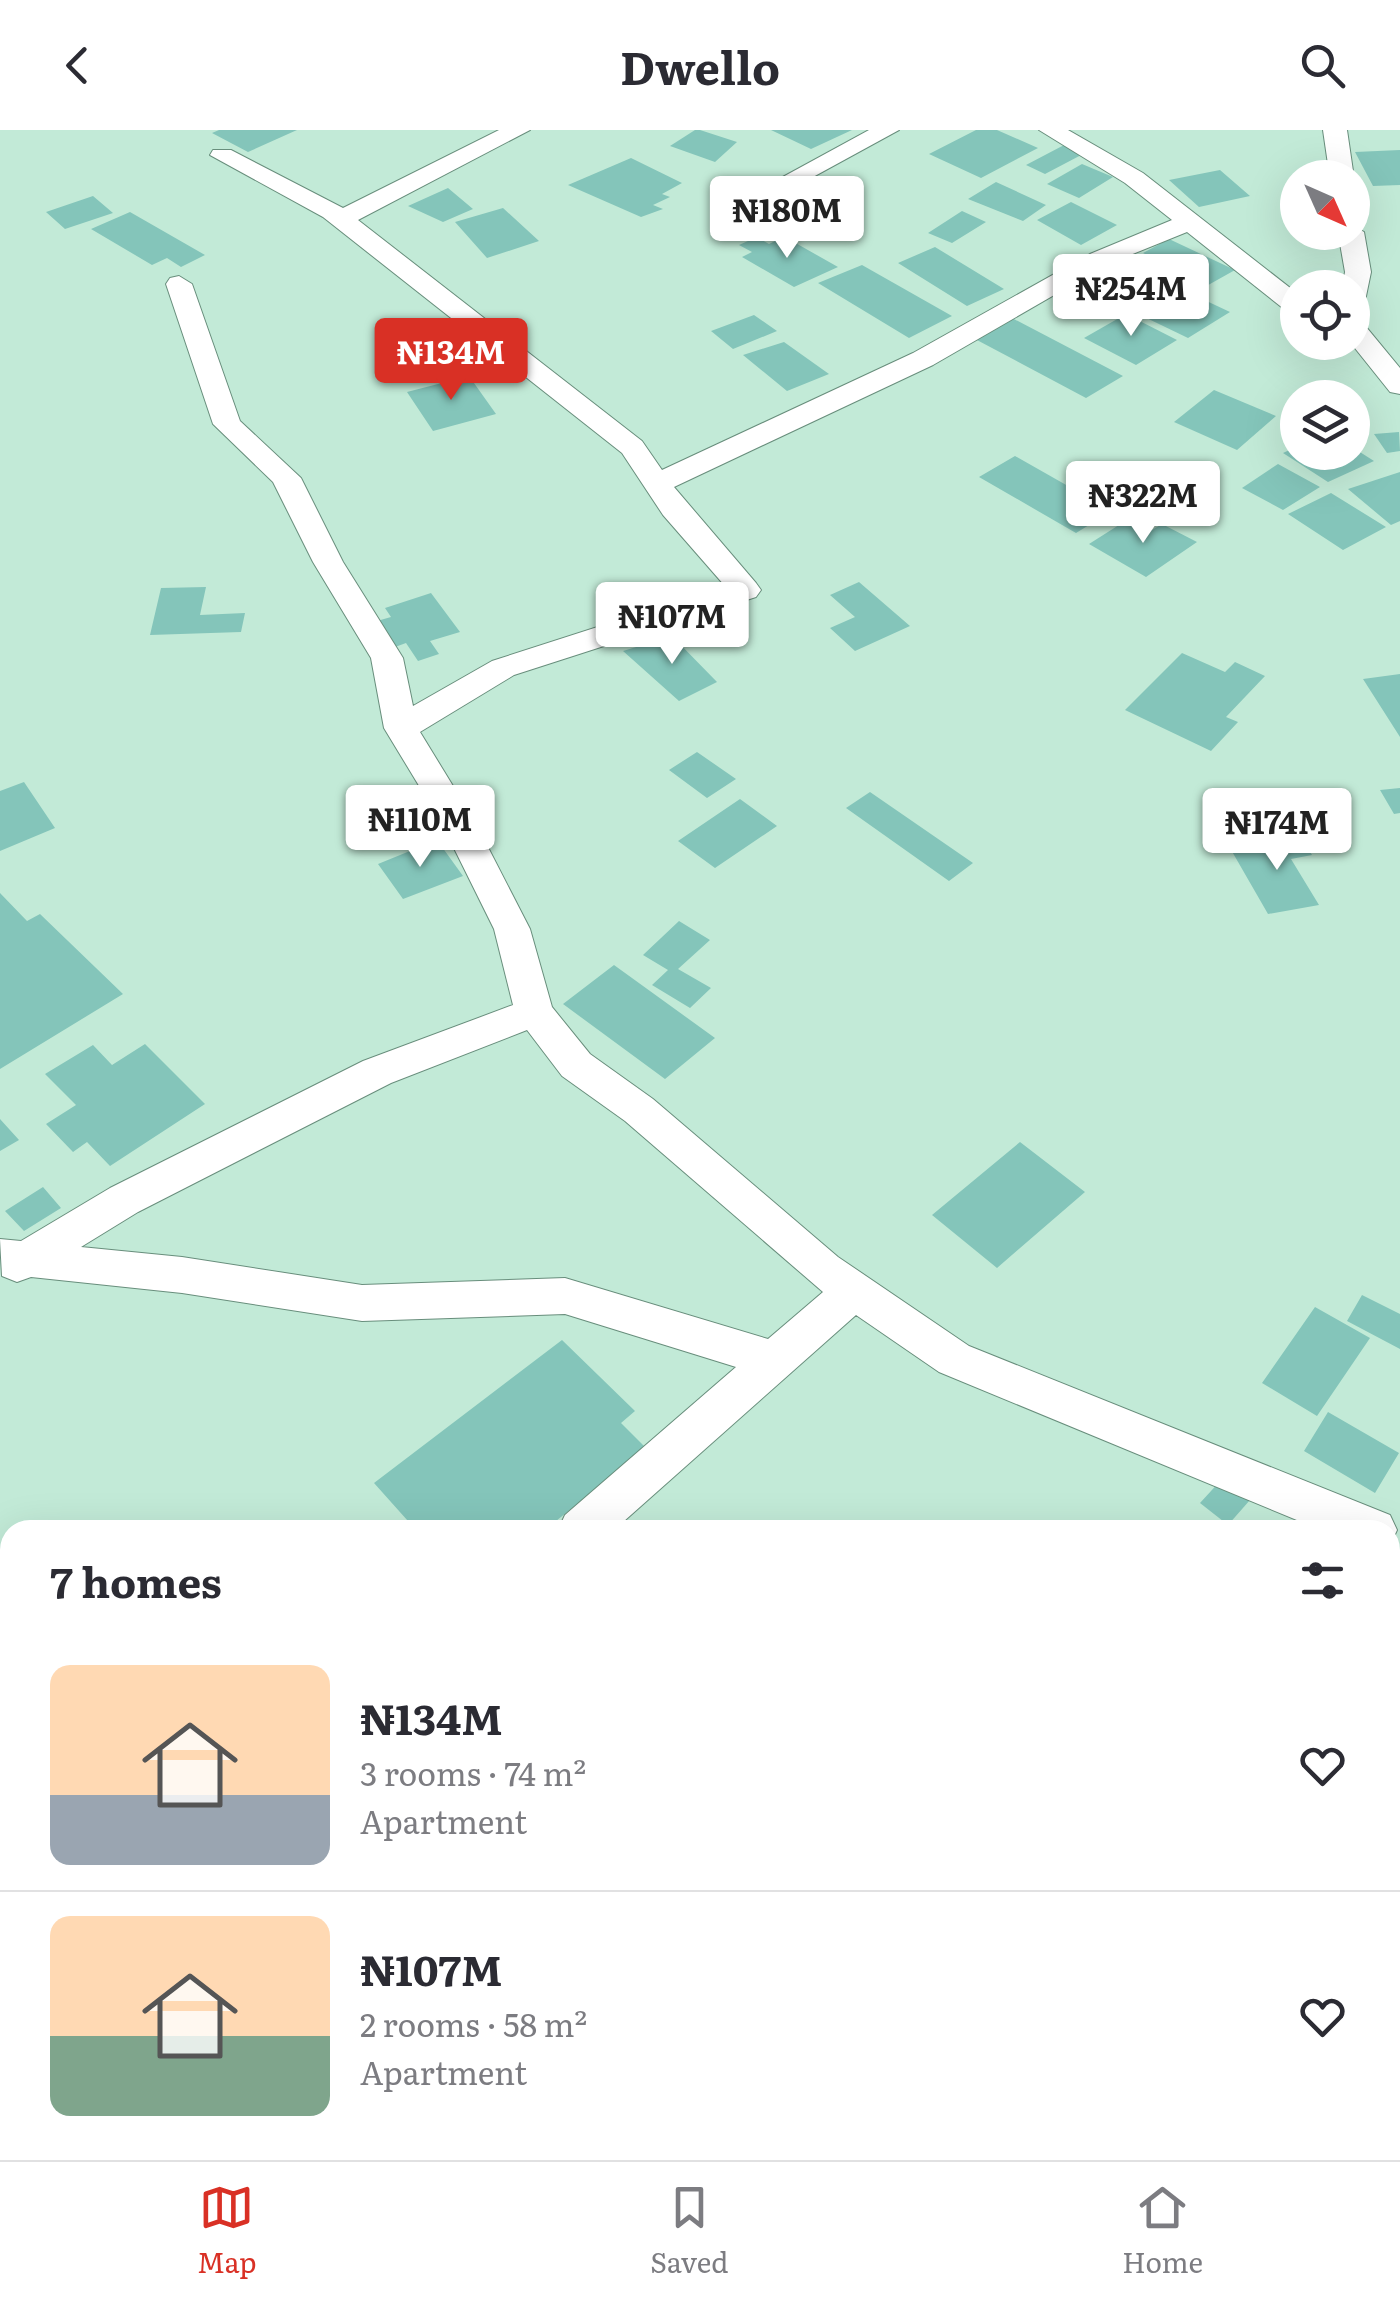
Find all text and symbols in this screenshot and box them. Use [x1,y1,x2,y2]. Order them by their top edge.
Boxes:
text: Dwello [620,32,780,99]
icon: back [50,38,105,93]
icon: search [1295,38,1350,93]
north arrow [1280,160,1370,250]
map controls [1280,160,1370,470]
pin: ₦180M [717,176,857,261]
text: ₦180M [732,184,842,232]
pin: ₦254M [1061,254,1201,339]
text: ₦254M [1075,262,1187,310]
button: locate [1280,270,1370,360]
pin: ₦134M [381,318,521,403]
text: ₦134M [397,326,505,374]
button: layers [1280,380,1370,470]
pin: ₦322M [1073,461,1213,546]
text: ₦322M [1088,469,1198,517]
pin: ₦107M [602,582,742,667]
text: ₦107M [618,590,726,638]
pin: ₦110M [350,785,490,870]
pin: ₦174M [1207,788,1347,873]
text: ₦110M [368,793,472,841]
text: ₦174M [1225,796,1330,844]
text: 7 homes [50,1549,222,1611]
icon: filters [1295,1553,1350,1608]
text: ₦134M [360,1686,503,1748]
icon: home [130,1705,250,1825]
icon: heart [1295,1738,1350,1793]
text: 3 rooms · 74 m² [360,1748,586,1796]
text: Apartment [360,1796,527,1844]
text: ₦107M [360,1937,502,1999]
icon: home [130,1956,250,2076]
icon: heart [1295,1989,1350,2044]
text: 2 rooms · 58 m² [360,1999,587,2047]
text: Apartment [360,2047,527,2095]
tab: Map [197,2180,257,2282]
tab: Saved [650,2180,728,2282]
tab: Home [1122,2180,1203,2282]

